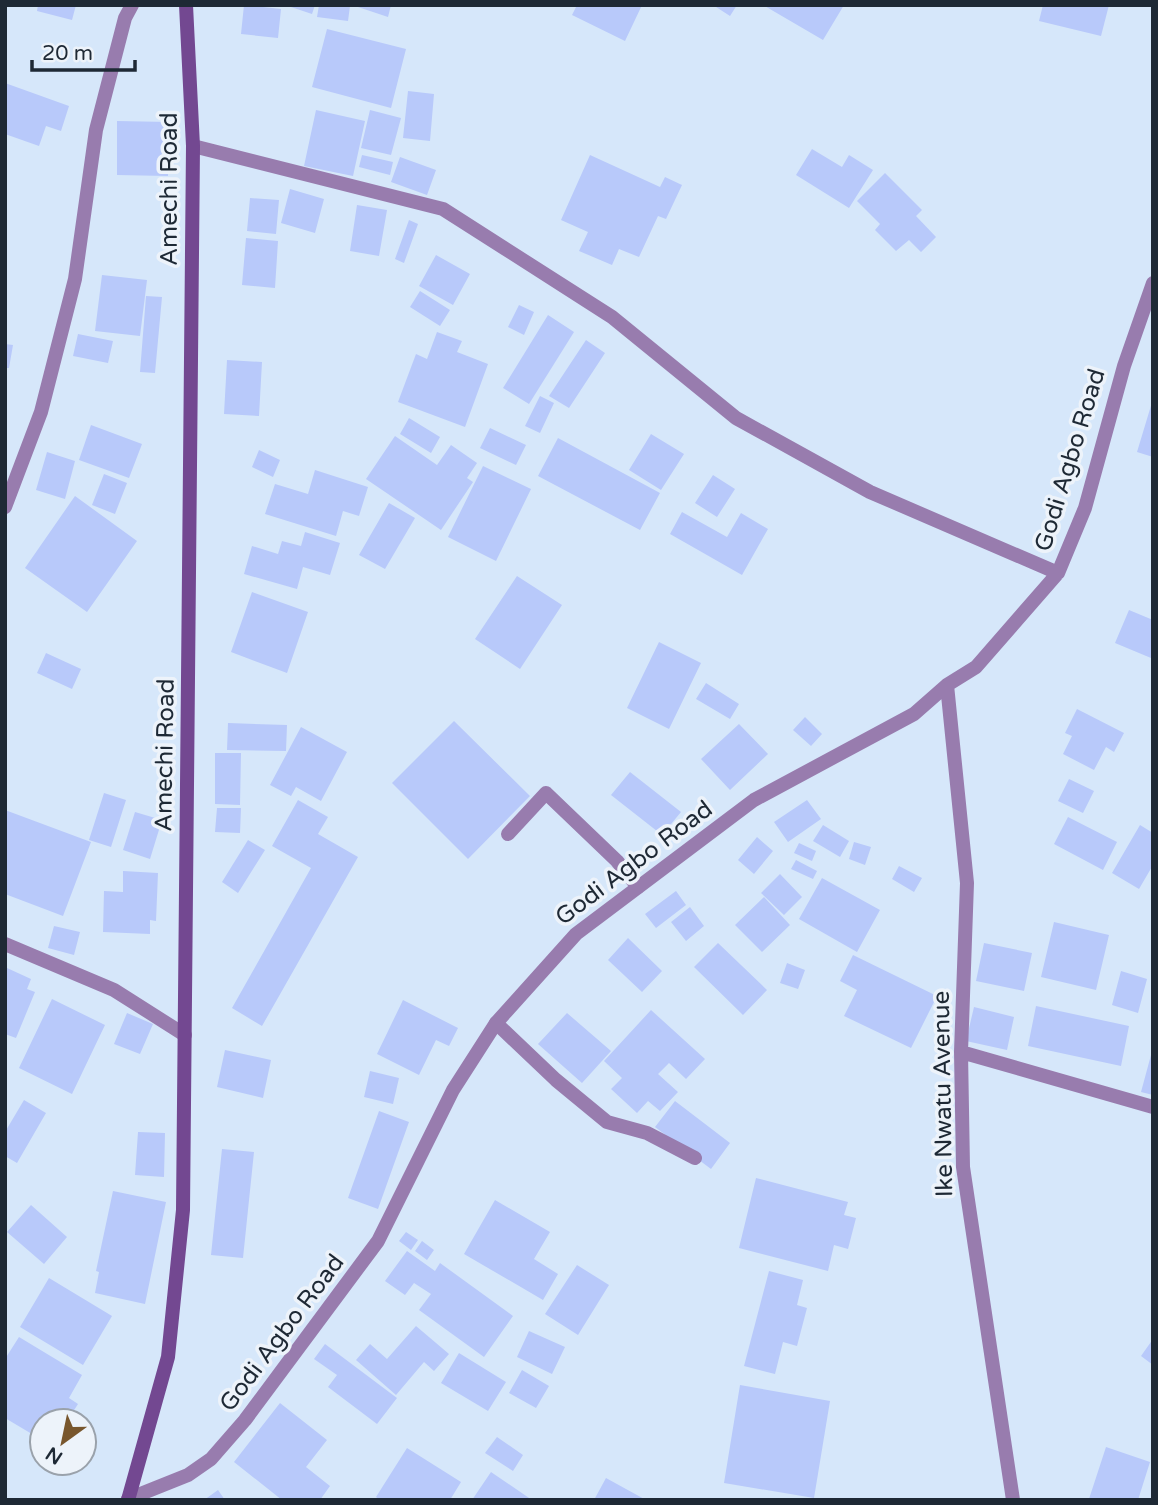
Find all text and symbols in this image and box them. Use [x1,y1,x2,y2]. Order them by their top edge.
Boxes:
scale bar [32,28,135,72]
text: 20 m [42,41,93,66]
street label: Amechi Road [155,112,184,266]
street label: Godi Agbo Road [1028,365,1112,555]
street label: Amechi Road [149,678,181,832]
street label: Godi Agbo Road [550,794,718,932]
street label: Ike Nwatu Avenue [927,991,959,1197]
street label: Godi Agbo Road [213,1249,351,1417]
north arrow [28,1407,98,1477]
text: N [42,1442,67,1469]

